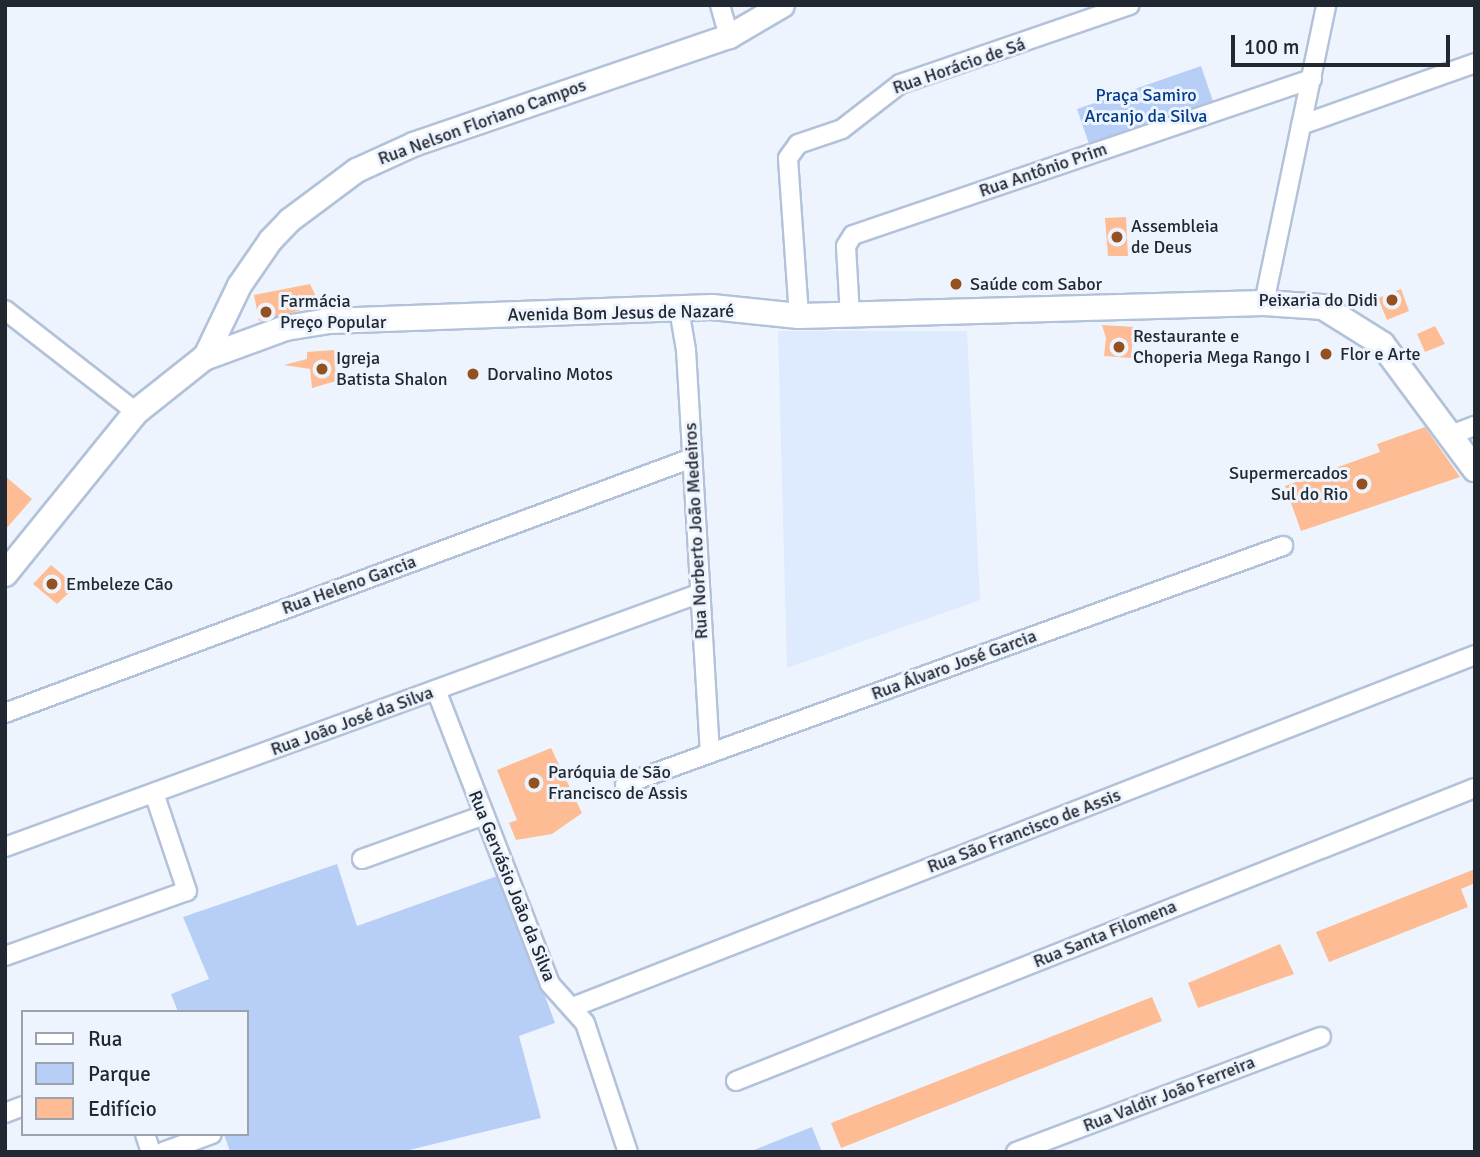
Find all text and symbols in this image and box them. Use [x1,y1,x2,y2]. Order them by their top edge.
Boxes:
scale bar [1235,21,1454,65]
street label: Rua Horácio de Sá [890,33,1028,99]
text: 100 m [1244,34,1299,60]
street label: Rua Nelson Floriano Campos [375,74,589,170]
park label: Praça Samiro Arcanjo da Silva [1085,85,1207,128]
street label: Rua Antônio Prim [976,138,1110,202]
place label: Assembleia de Deus [1131,216,1219,258]
marker: Assembleia de Deus [1109,229,1125,245]
place label: Saúde com Sabor [970,273,1102,295]
marker: Saúde com Sabor [948,276,964,292]
place label: Peixaria do Didi [1259,289,1378,311]
place label: Farmácia Preço Popular [280,291,386,334]
marker: Peixaria do Didi [1384,292,1400,308]
street label: Avenida Bom Jesus de Nazaré [508,300,734,326]
marker: Farmácia Preço Popular [258,304,274,320]
place label: Restaurante e Choperia Mega Rango I [1133,326,1310,368]
marker: Restaurante e Choperia Mega Rango I [1111,339,1127,355]
place label: Flor e Arte [1340,343,1421,365]
marker: Flor e Arte [1318,346,1334,362]
place label: Igreja Batista Shalon [336,348,448,390]
marker: Igreja Batista Shalon [314,361,330,377]
place label: Dorvalino Motos [487,363,613,385]
marker: Dorvalino Motos [465,366,481,382]
street label: Rua Norberto João Medeiros [680,422,712,640]
place label: Supermercados Sul do Rio [1229,463,1348,505]
marker: Supermercados Sul do Rio [1354,476,1370,492]
street label: Rua Heleno Garcia [279,551,419,619]
place label: Embeleze Cão [66,573,173,595]
marker: Embeleze Cão [44,576,60,592]
street label: Rua Álvaro José Garcia [869,625,1039,705]
street label: Rua João José da Silva [268,682,436,760]
place label: Paróquia de São Francisco de Assis [548,762,688,804]
marker: Paróquia de São Francisco de Assis [526,775,542,791]
street label: Rua São Francisco de Assis [924,784,1124,878]
street label: Rua Gervásio João da Silva [464,787,560,985]
street label: Rua Santa Filomena [1030,895,1180,973]
legend [21,1010,248,1136]
text: Rua [88,1026,122,1052]
street label: Rua Valdir João Ferreira [1080,1051,1258,1137]
text: Parque [88,1061,151,1087]
text: Edifício [88,1096,157,1122]

